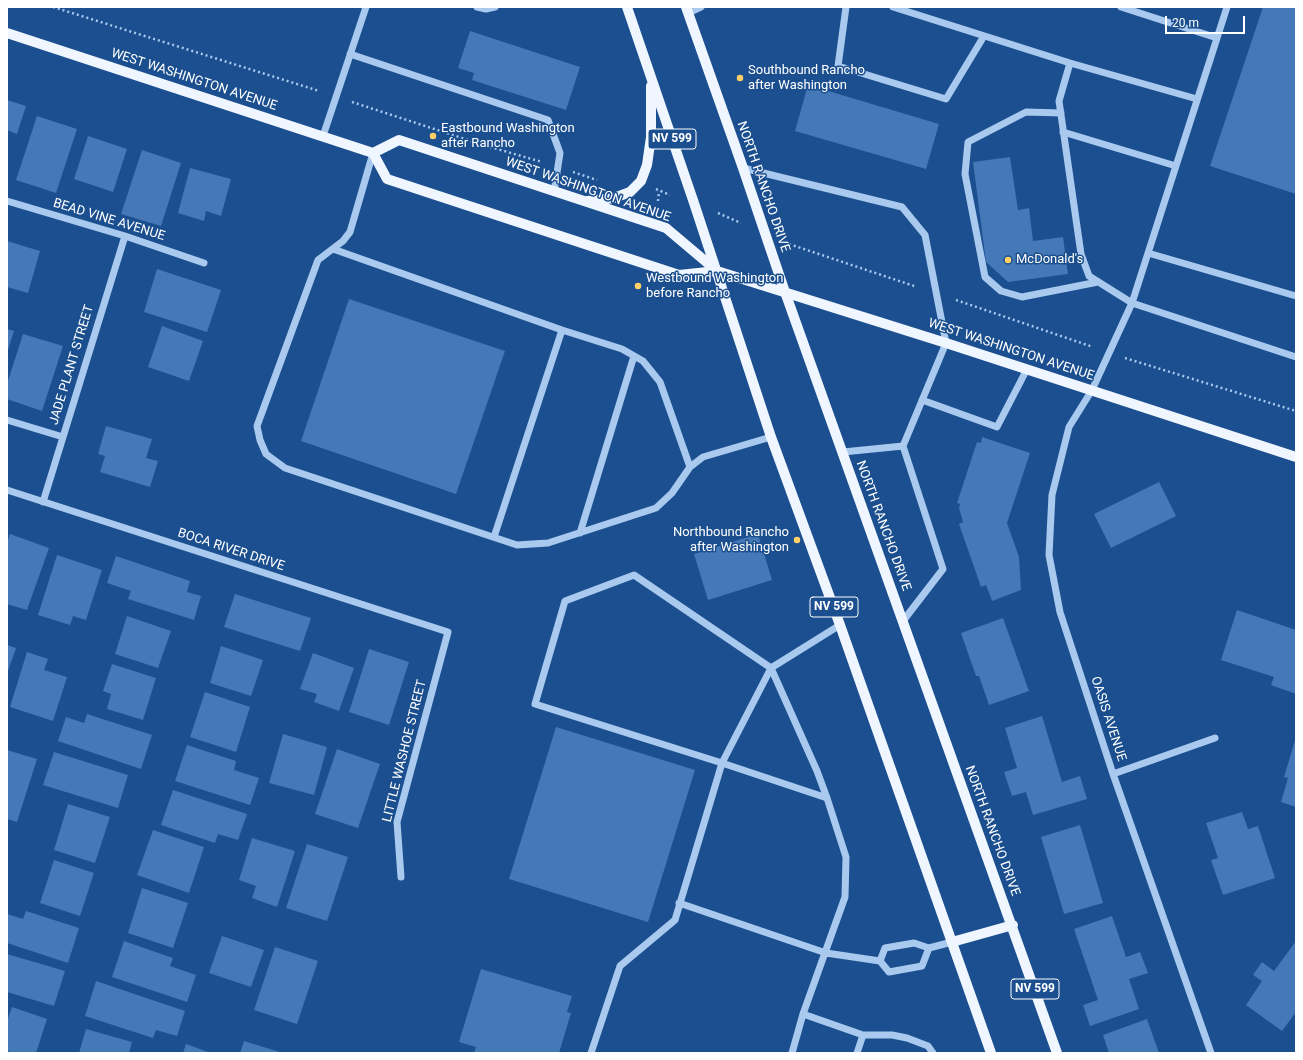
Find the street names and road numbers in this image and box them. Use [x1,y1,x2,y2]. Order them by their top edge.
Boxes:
street label: WEST WASHINGTON AVENUE [109,46,279,114]
street label: NORTH RANCHO DRIVE [733,120,793,254]
road number: NV 599 [648,129,696,149]
street label: WEST WASHINGTON AVENUE [503,154,673,226]
street label: BEAD VINE AVENUE [51,196,167,244]
street label: JADE PLANT STREET [46,303,98,427]
street label: WEST WASHINGTON AVENUE [926,316,1096,384]
street label: NORTH RANCHO DRIVE [852,459,914,593]
street label: BOCA RIVER DRIVE [176,525,286,575]
road number: NV 599 [810,597,858,617]
street label: OASIS AVENUE [1087,675,1129,763]
street label: LITTLE WASHOE STREET [380,678,430,824]
street label: NORTH RANCHO DRIVE [961,764,1023,898]
road number: NV 599 [1011,979,1059,999]

